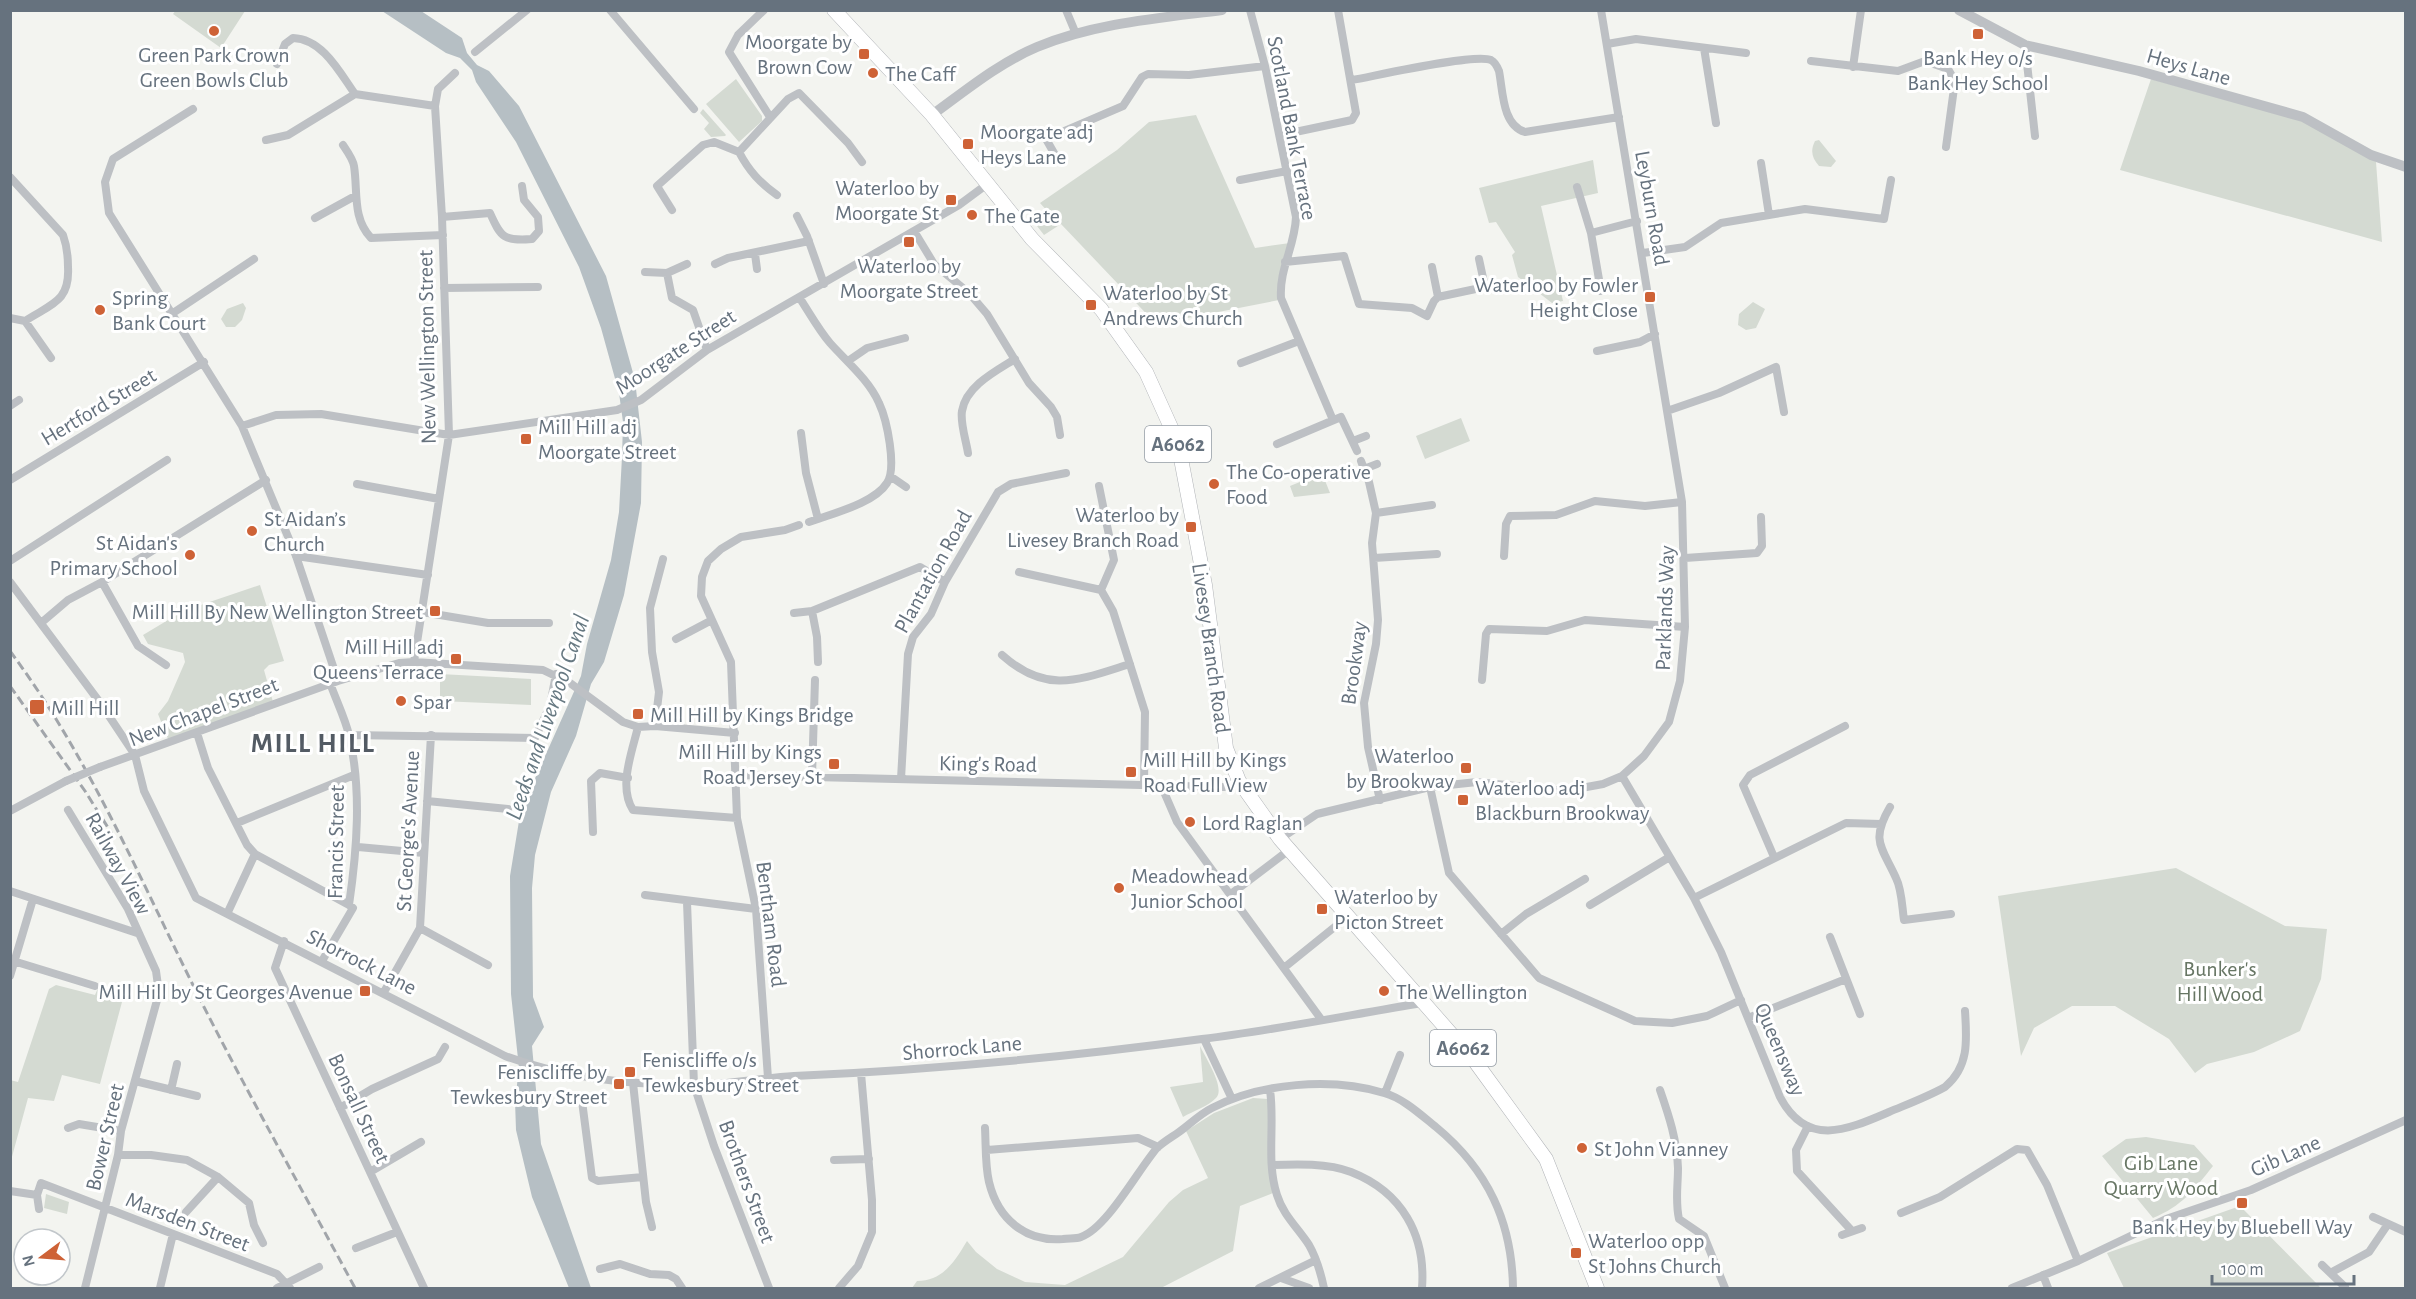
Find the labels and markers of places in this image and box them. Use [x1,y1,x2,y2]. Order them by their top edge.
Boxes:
marker: Green Park Crown Green Bowls Club [207,24,221,38]
marker: Bank Hey o/s Bank Hey School [1971,27,1985,41]
place label: Moorgate by Brown Cow [745,31,853,78]
place label: Green Park Crown Green Bowls Club [138,44,290,91]
marker: Moorgate by Brown Cow [857,47,871,61]
place label: Bank Hey o/s Bank Hey School [1907,47,2049,94]
place label: The Caff [885,63,957,85]
marker: The Caff [866,66,880,80]
place label: Moorgate adj Heys Lane [980,121,1094,168]
marker: Moorgate adj Heys Lane [961,137,975,151]
place label: Waterloo by Moorgate St [835,177,940,224]
marker: Waterloo by Moorgate St [944,193,958,207]
place label: The Gate [984,205,1060,227]
marker: The Gate [965,208,979,222]
marker: Waterloo by Moorgate Street [902,235,916,249]
place label: Waterloo by Moorgate Street [840,255,978,302]
place label: Waterloo by Fowler Height Close [1474,274,1638,321]
place label: Waterloo by St Andrews Church [1103,282,1243,329]
place label: Spring Bank Court [112,287,206,334]
marker: Waterloo by Fowler Height Close [1643,290,1657,304]
marker: Waterloo by St Andrews Church [1084,298,1098,312]
marker: Spring Bank Court [93,303,107,317]
place label: Mill Hill adj Moorgate Street [538,416,676,463]
marker: Mill Hill adj Moorgate Street [519,432,533,446]
place label: The Co-operative Food [1226,461,1371,508]
marker: The Co-operative Food [1207,477,1221,491]
place label: Waterloo by Livesey Branch Road [1007,504,1180,551]
place label: St Aidan’s Church [264,508,346,555]
marker: Waterloo by Livesey Branch Road [1184,520,1198,534]
marker: St Aidan’s Church [245,524,259,538]
place label: St Aidan's Primary School [50,532,178,579]
marker: St Aidan's Primary School [183,548,197,562]
place label: Mill Hill By New Wellington Street [132,601,423,623]
marker: Mill Hill By New Wellington Street [428,604,442,618]
place label: Mill Hill adj Queens Terrace [313,636,444,683]
marker: Mill Hill adj Queens Terrace [449,652,463,666]
place label: Spar [413,691,452,713]
marker: Spar [394,694,408,708]
place label: Mill Hill [51,697,119,719]
marker: Mill Hill [28,698,46,716]
place label: Mill Hill by Kings Bridge [650,704,854,726]
marker: Mill Hill by Kings Bridge [631,707,645,721]
place label: Mill Hill by Kings Road Jersey St [678,741,822,788]
place label: Waterloo by Brookway [1346,745,1455,792]
place label: Mill Hill by Kings Road Full View [1143,749,1287,796]
marker: Mill Hill by Kings Road Jersey St [827,757,841,771]
marker: Waterloo by Brookway [1459,761,1473,775]
marker: Mill Hill by Kings Road Full View [1124,765,1138,779]
place label: Waterloo adj Blackburn Brookway [1475,777,1650,824]
marker: Waterloo adj Blackburn Brookway [1456,793,1470,807]
place label: Lord Raglan [1202,812,1303,834]
marker: Lord Raglan [1183,815,1197,829]
place label: Meadowhead Junior School [1131,865,1248,912]
marker: Meadowhead Junior School [1112,881,1126,895]
place label: Waterloo by Picton Street [1334,886,1443,933]
marker: Waterloo by Picton Street [1315,902,1329,916]
place label: Mill Hill by St Georges Avenue [99,981,353,1003]
place label: The Wellington [1396,981,1528,1003]
marker: Mill Hill by St Georges Avenue [358,984,372,998]
marker: The Wellington [1377,984,1391,998]
place label: Feniscliffe o/s Tewkesbury Street [642,1049,799,1096]
place label: Feniscliffe by Tewkesbury Street [450,1061,608,1108]
marker: Feniscliffe o/s Tewkesbury Street [623,1065,637,1079]
marker: Feniscliffe by Tewkesbury Street [612,1077,626,1091]
place label: St John Vianney [1594,1138,1729,1160]
marker: St John Vianney [1575,1141,1589,1155]
marker: Bank Hey by Bluebell Way [2235,1196,2249,1210]
place label: Bank Hey by Bluebell Way [2132,1216,2353,1238]
place label: Waterloo opp St Johns Church [1588,1230,1721,1277]
marker: Waterloo opp St Johns Church [1569,1246,1583,1260]

